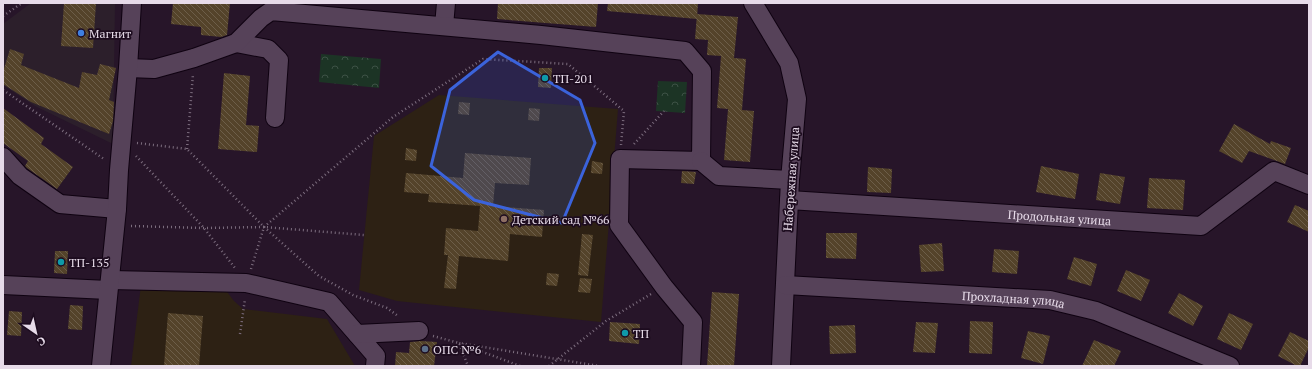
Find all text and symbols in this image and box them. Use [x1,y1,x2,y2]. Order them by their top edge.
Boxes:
place label: Магнит [89,26,131,41]
marker: Магнит [76,28,86,38]
place label: ТП-201 [553,71,593,86]
marker: ТП-201 [540,73,550,83]
street label: Набережная улица [780,126,802,232]
street label: Продольная улица [1007,206,1112,228]
place label: Детский сад №66 [512,212,610,227]
marker: Детский сад №66 [499,214,509,224]
place label: ТП-135 [69,255,109,270]
marker: ТП-135 [56,257,66,267]
street label: Прохладная улица [962,288,1067,311]
north arrow [16,313,56,353]
place label: ТП [633,326,649,341]
marker: ТП [620,328,630,338]
text: С [35,333,48,349]
place label: ОПС №6 [433,342,482,357]
marker: ОПС №6 [420,344,430,354]

